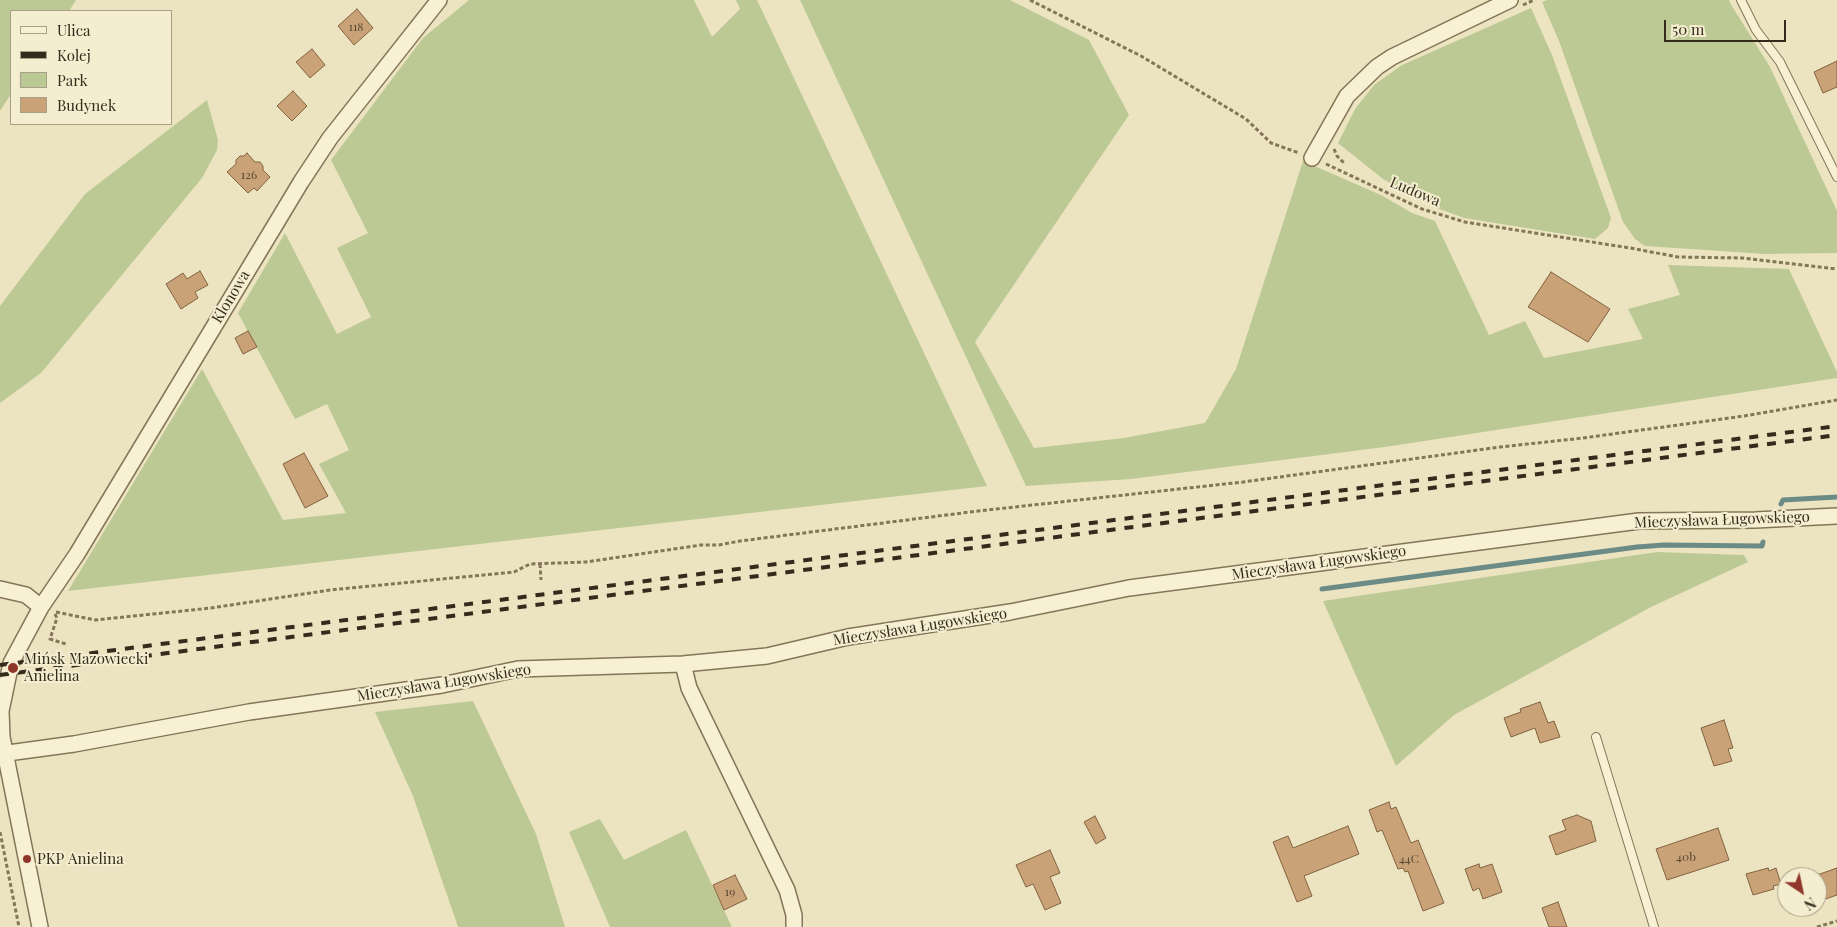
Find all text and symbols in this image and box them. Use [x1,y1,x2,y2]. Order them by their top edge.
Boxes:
legend [10,10,172,125]
scale bar [1667,10,1790,42]
text: 50 m [1672,19,1704,39]
text: Ulica [57,20,90,40]
house number: 118 [348,20,364,34]
text: Kolej [57,45,91,65]
text: Park [57,70,88,90]
text: Budynek [57,95,116,115]
house number: 126 [241,168,257,182]
street label: Ludowa [1387,173,1443,211]
street label: Klonowa [208,267,254,327]
street label: Mieczysława Ługowskiego [1634,508,1810,532]
street label: Mieczysława Ługowskiego [1231,542,1407,584]
street label: Mieczysława Ługowskiego [832,604,1008,650]
place label: Mińsk Mazowiecki Anielina [24,650,148,685]
street label: Mieczysława Ługowskiego [356,660,532,706]
marker: Mińsk Mazowiecki Anielina [6,661,20,675]
place label: PKP Anielina [37,850,124,868]
house number: 40b [1676,850,1696,864]
house number: 44C [1399,852,1419,866]
marker: PKP Anielina [21,853,33,865]
north arrow [1777,867,1827,917]
house number: 19 [725,885,735,899]
text: N [1801,893,1820,915]

